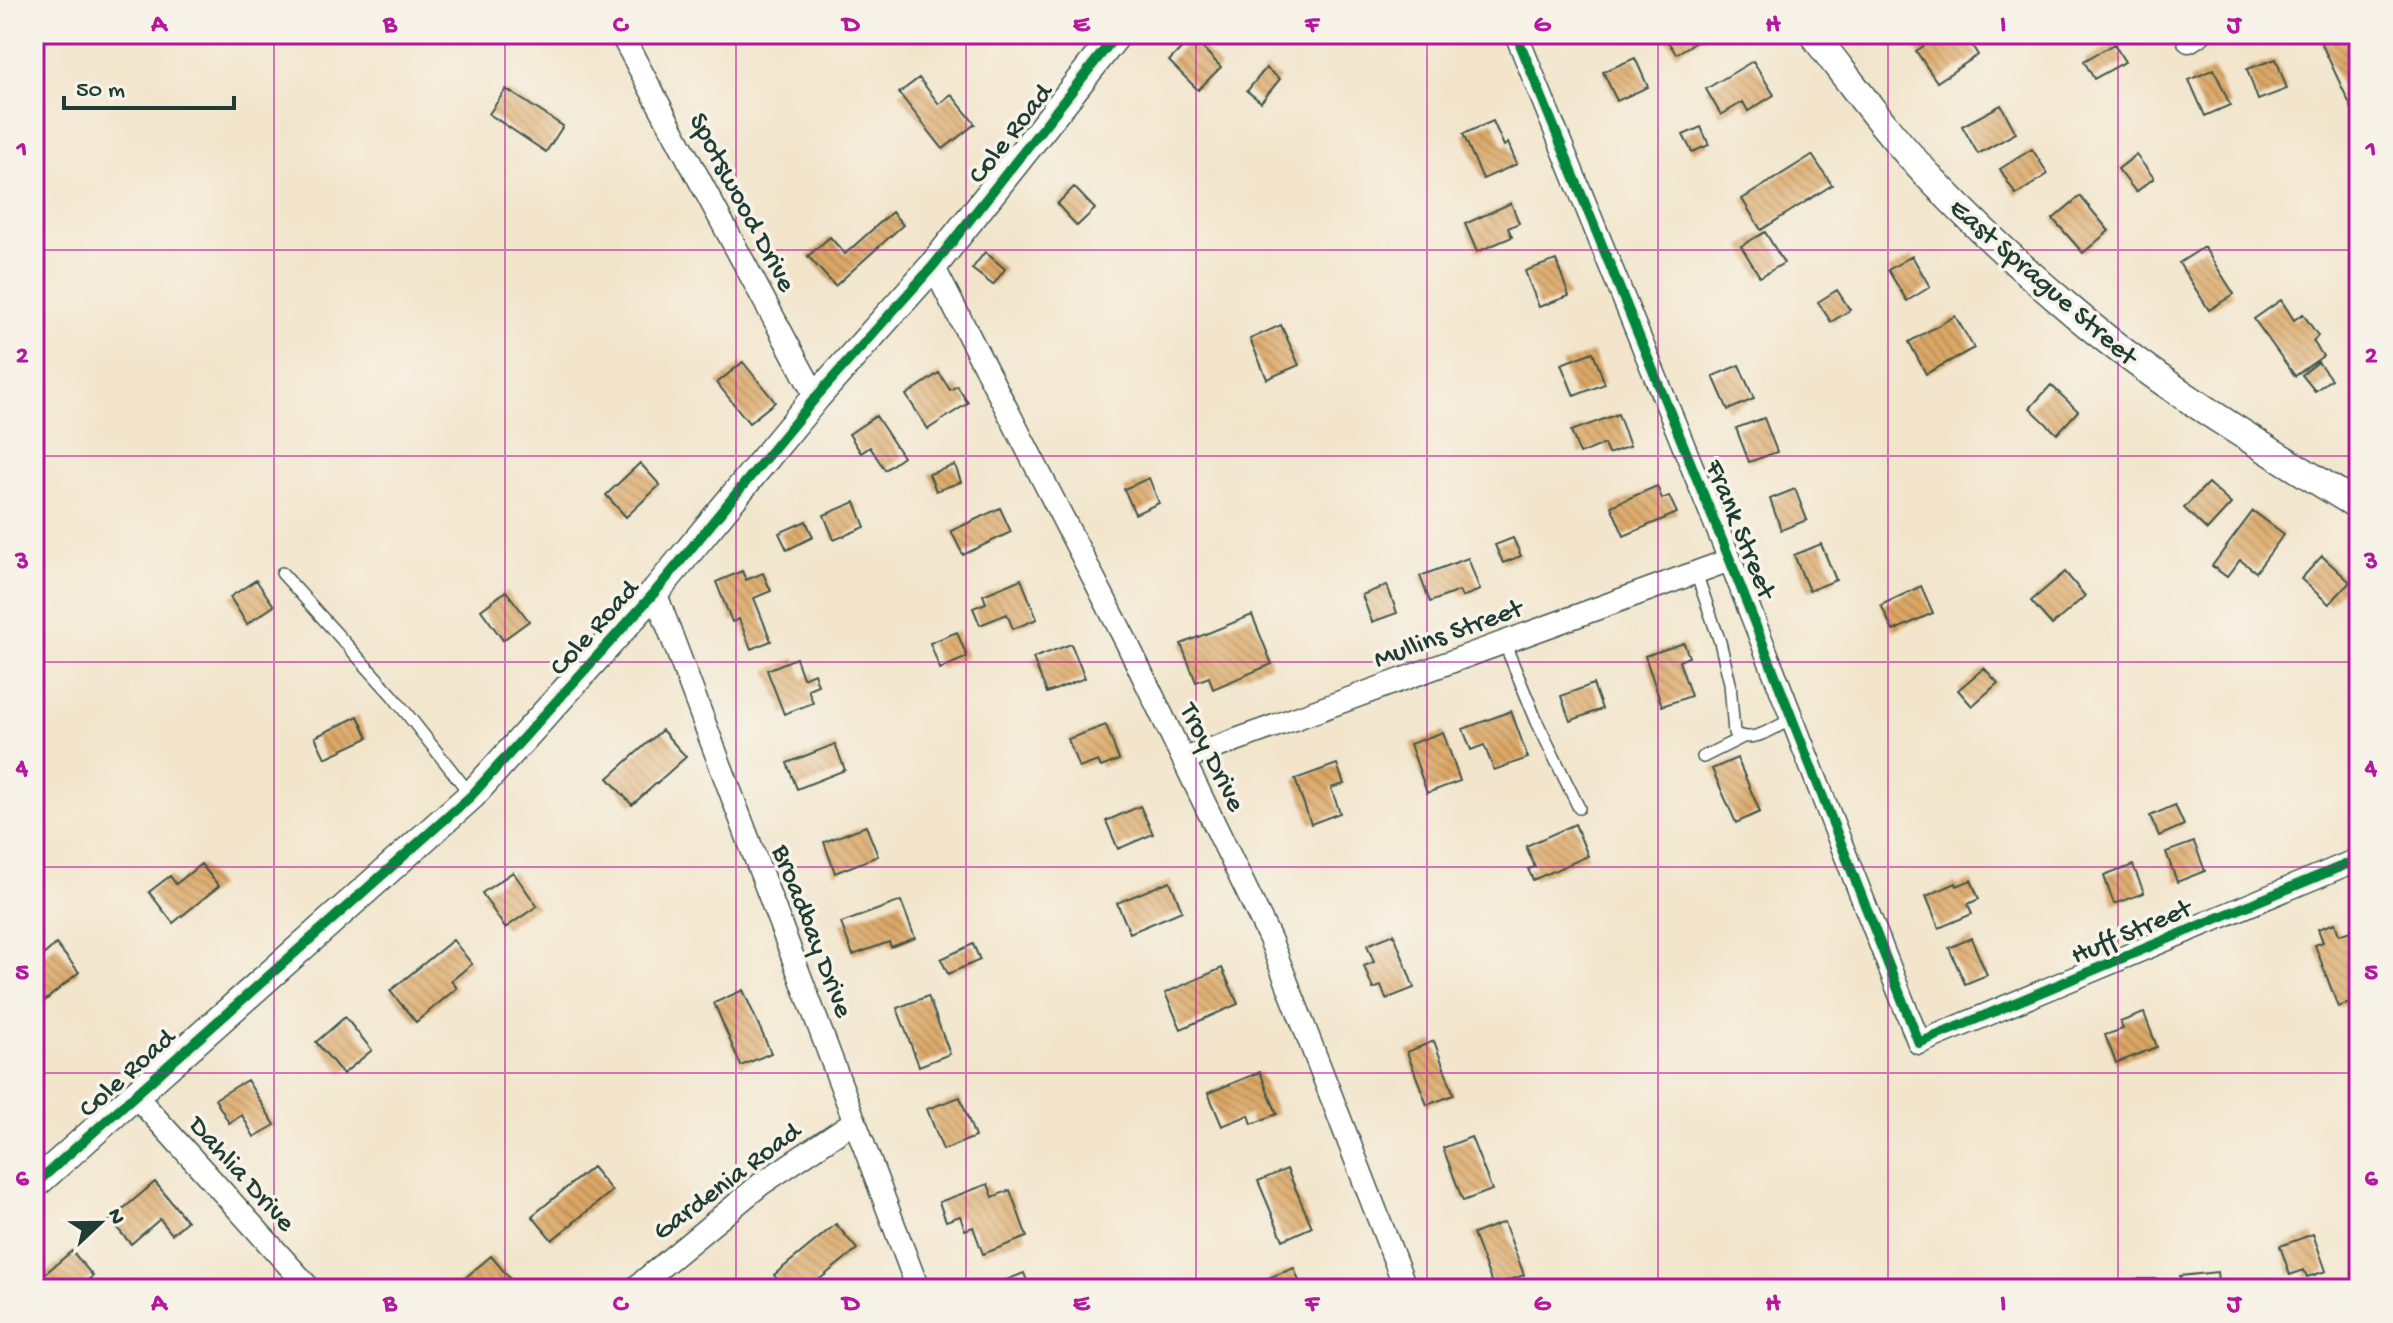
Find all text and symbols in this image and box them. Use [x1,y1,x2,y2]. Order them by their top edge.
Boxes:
text: A [150,11,168,42]
text: B [382,11,398,42]
text: C [613,11,630,42]
text: D [841,11,861,42]
text: E [1073,11,1091,42]
text: F [1304,11,1320,42]
text: G [1534,11,1552,42]
text: H [1766,11,1782,42]
text: I [2000,11,2006,42]
text: J [2226,11,2243,42]
scale bar [64,60,234,110]
street label: Cole Road [962,76,1062,191]
text: 50 m [76,77,125,106]
street label: Spotswood Drive [680,108,802,299]
text: 1 [16,136,27,167]
text: 1 [2365,136,2376,167]
street label: East Sprague Street [1941,193,2145,376]
text: 2 [16,342,29,373]
text: 2 [2365,342,2378,373]
street label: Frank Street [1696,454,1783,606]
text: 3 [14,548,29,579]
text: 3 [2363,548,2378,579]
street label: Cole Road [544,572,649,684]
street label: Mullins Street [1370,592,1530,677]
street label: Troy Drive [1170,697,1252,818]
text: 4 [15,754,29,785]
text: 4 [2364,754,2378,785]
street label: Broadbay Drive [762,840,859,1023]
street label: Huff Street [2067,892,2199,973]
text: 5 [15,959,29,990]
text: 5 [2364,959,2378,990]
street label: Cole Road [73,1021,185,1126]
street label: Dahlia Drive [179,1109,302,1240]
street label: Gardenia Road [647,1115,810,1249]
text: 6 [15,1165,29,1196]
text: 6 [2364,1165,2378,1196]
north arrow [60,1183,140,1263]
text: N [100,1205,130,1229]
text: A [150,1290,168,1321]
text: B [382,1290,398,1321]
text: C [613,1290,630,1321]
text: D [841,1290,861,1321]
text: E [1073,1290,1091,1321]
text: F [1304,1290,1320,1321]
text: G [1534,1290,1552,1321]
text: H [1766,1290,1782,1321]
text: I [2000,1290,2006,1321]
text: J [2226,1290,2243,1321]

